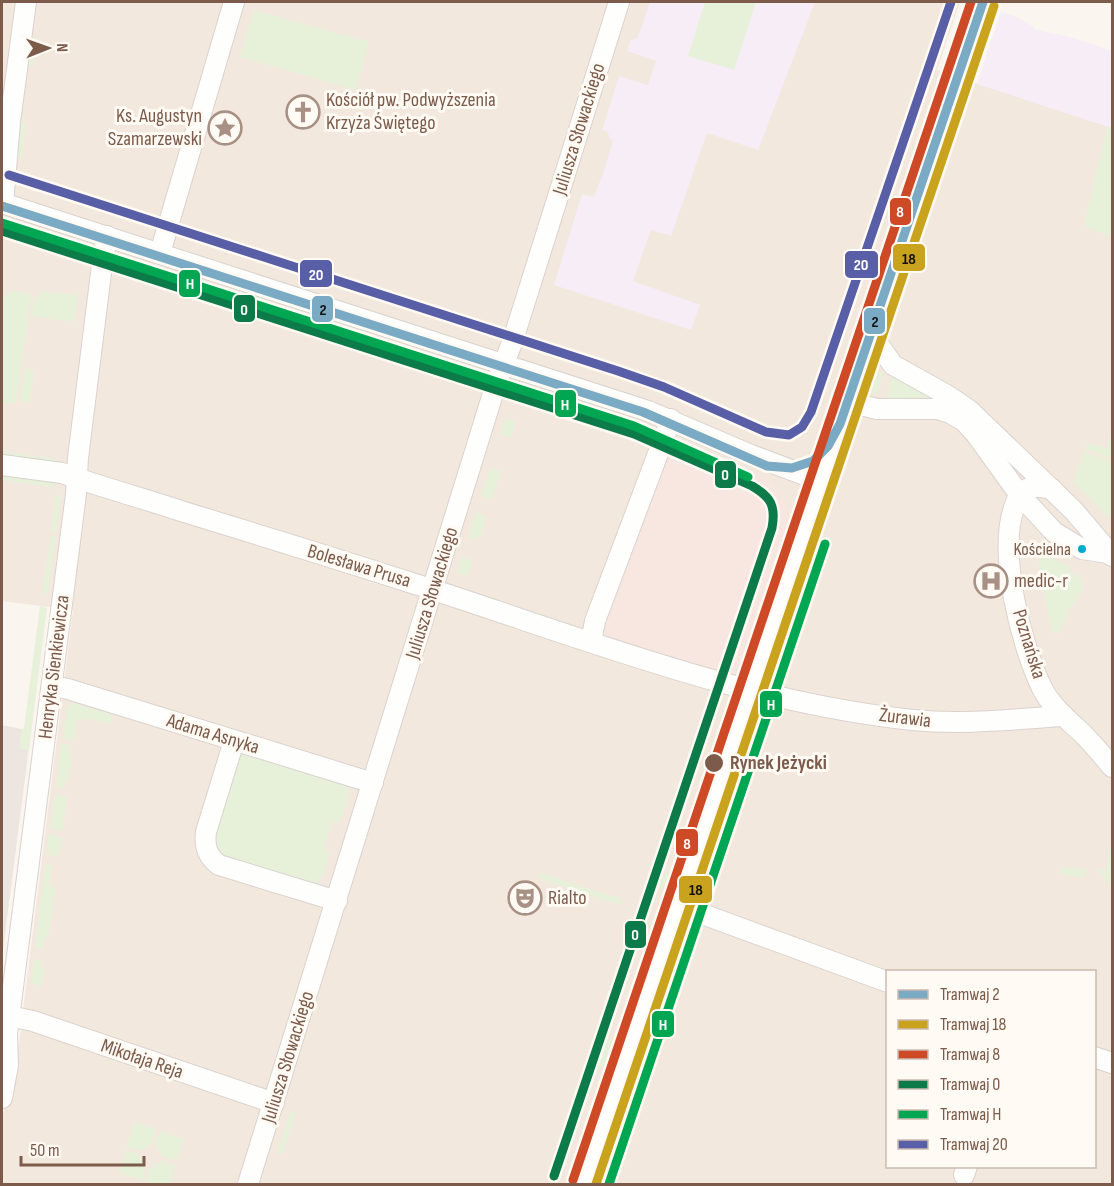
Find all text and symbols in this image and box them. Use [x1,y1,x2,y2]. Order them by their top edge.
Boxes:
north arrow [18,18,78,78]
text: N [52,43,71,52]
street label: Juliusza Słowackiego [547,60,610,199]
place label: Kościół pw. Podwyższenia Krzyża Świętego [326,88,496,135]
church icon: Kościół pw. Podwyższenia Krzyża Świętego [285,94,321,130]
place label: Ks. Augustyn Szamarzewski [108,104,202,151]
place icon: Ks. Augustyn Szamarzewski [207,110,243,146]
line badge: 8 [889,197,912,226]
text: 8 [896,203,904,222]
line badge: 18 [892,243,926,272]
line badge: 20 [844,250,879,279]
text: 18 [902,250,916,269]
text: 20 [854,256,868,275]
line badge: 20 [299,259,333,288]
text: 20 [309,266,323,285]
line badge: H [178,269,201,298]
text: H [186,275,194,294]
line badge: 0 [233,294,256,323]
line badge: 2 [311,295,334,323]
text: 0 [240,301,248,320]
text: 2 [319,301,327,320]
line badge: 2 [863,307,886,335]
text: 2 [871,313,879,332]
line badge: H [554,389,577,418]
text: H [561,396,569,415]
line badge: 0 [714,460,737,489]
text: 0 [721,466,729,485]
street label: Juliusza Słowackiego [400,524,463,663]
street label: Bolesława Prusa [304,539,414,593]
place label: Kościelna [1013,539,1071,560]
marker: Kościelna [1076,543,1088,555]
hospital icon: medic-r [973,563,1009,599]
place label: medic-r [1014,569,1068,593]
street label: Henryka Sienkiewicza [33,594,75,740]
street label: Poznańska [1007,606,1051,682]
line badge: H [759,690,783,718]
text: H [767,696,775,715]
street label: Żurawia [878,703,932,733]
street label: Adama Asnyka [163,708,262,759]
place label: Rynek Jeżycki [730,751,827,775]
marker: Rynek Jeżycki [703,752,725,774]
line badge: 8 [675,828,699,857]
text: 8 [683,835,691,854]
line badge: 18 [678,875,713,904]
theatre icon: Rialto [507,880,543,916]
text: 18 [689,881,703,900]
place label: Rialto [548,886,587,910]
line badge: 0 [624,920,647,949]
text: 0 [631,926,639,945]
legend [886,970,1096,1168]
text: Tramwaj 2 [940,984,1000,1005]
street label: Juliusza Słowackiego [256,988,319,1127]
line badge: H [651,1010,675,1038]
text: Tramwaj 18 [940,1014,1007,1035]
text: H [659,1016,667,1035]
street label: Mikołaja Reja [98,1034,186,1084]
text: Tramwaj 8 [940,1044,1000,1065]
text: Tramwaj 0 [940,1074,1000,1095]
text: Tramwaj H [940,1104,1001,1125]
scale bar [21,1129,144,1167]
text: Tramwaj 20 [940,1134,1008,1155]
text: 50 m [30,1140,60,1161]

